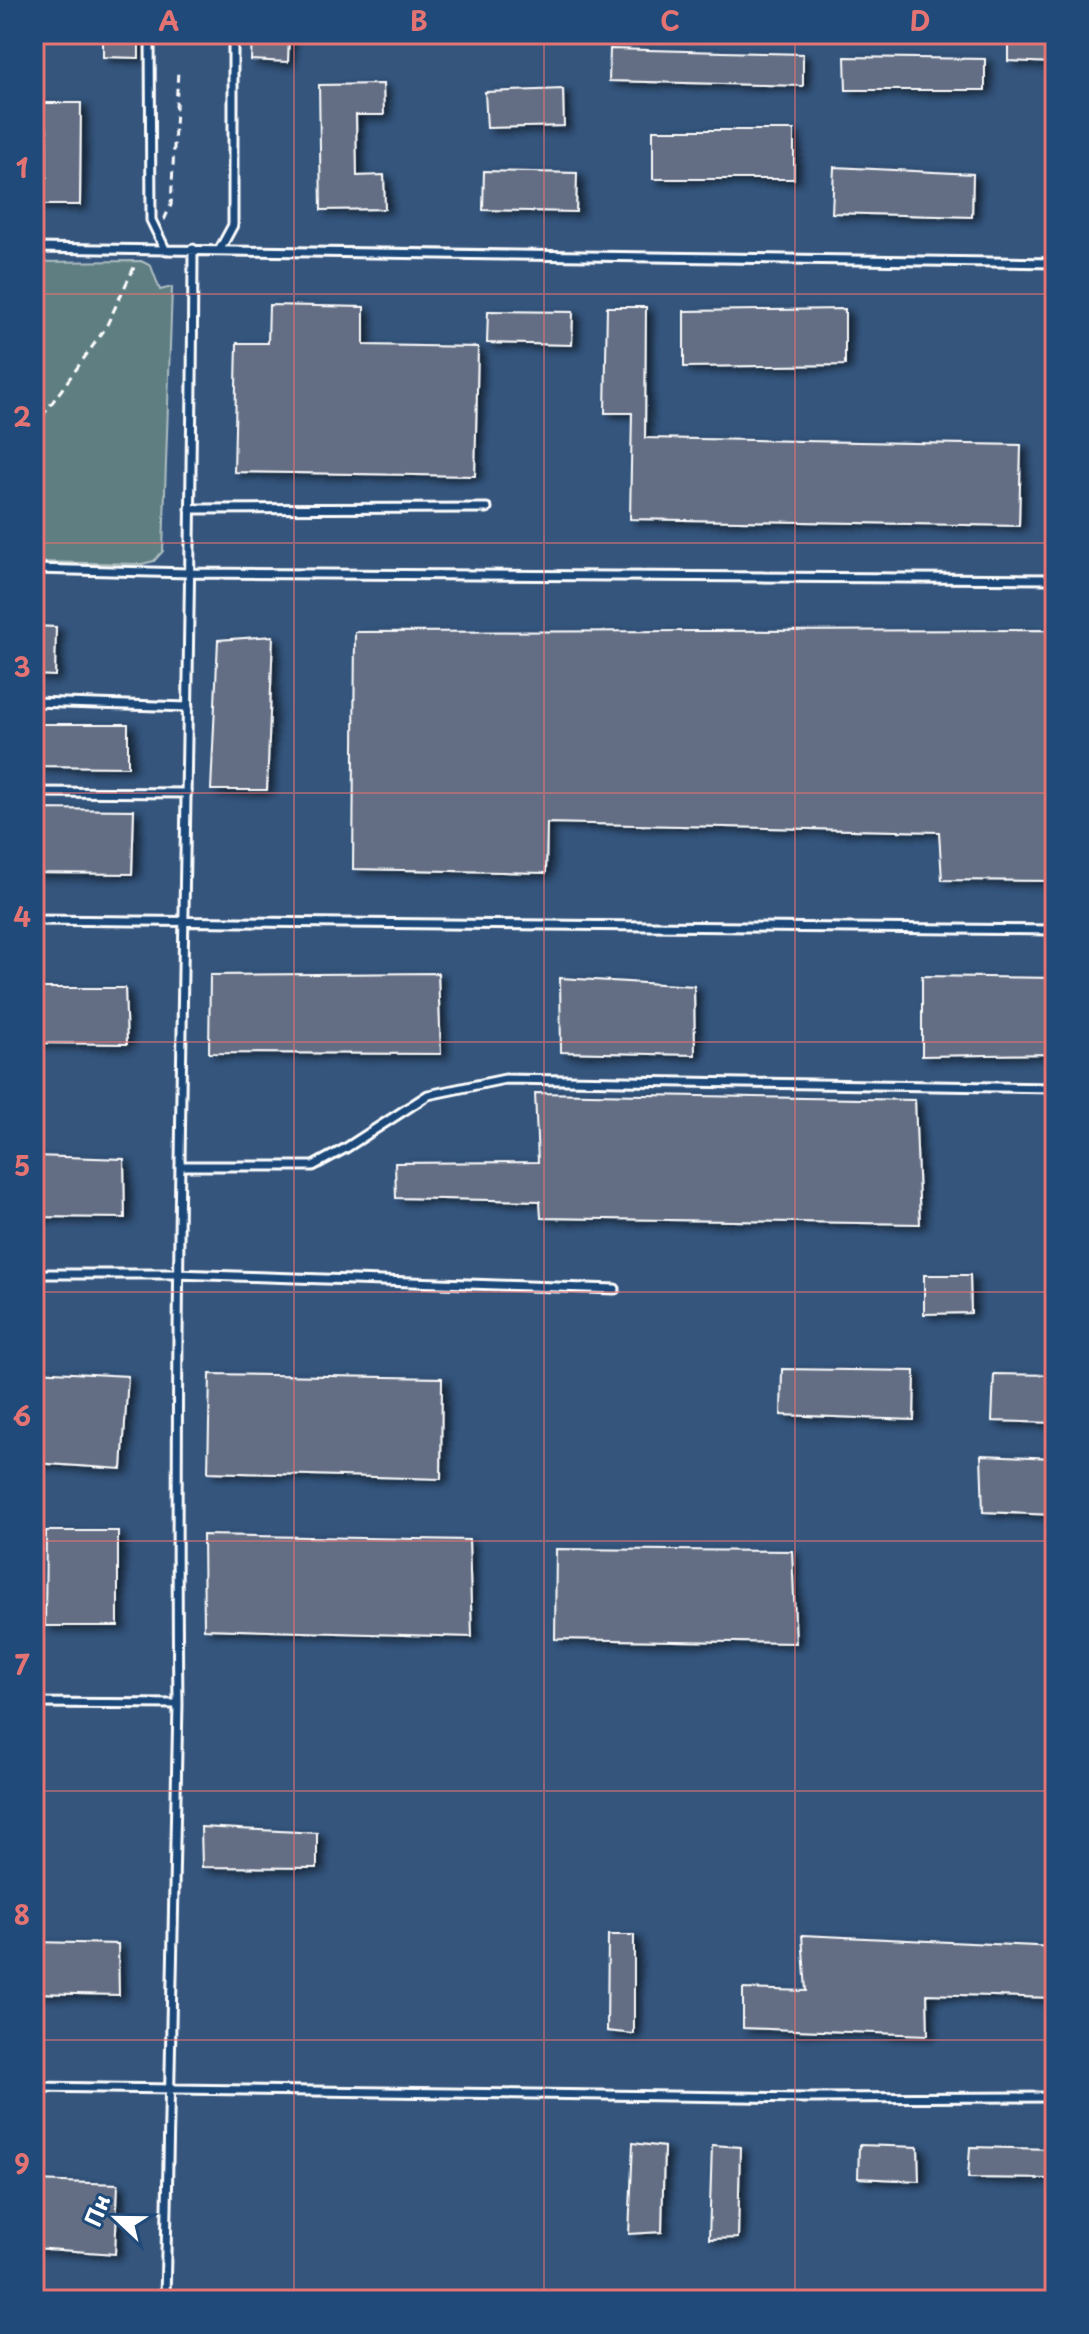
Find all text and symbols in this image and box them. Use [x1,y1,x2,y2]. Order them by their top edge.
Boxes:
text: A [159,1,179,40]
text: B [410,1,428,40]
text: C [660,1,680,40]
text: D [910,1,930,40]
text: 1 [16,148,28,187]
text: 2 [13,397,31,436]
text: 3 [13,647,31,686]
text: 4 [13,897,31,936]
text: 5 [14,1146,30,1185]
text: 6 [13,1396,31,1435]
text: 7 [15,1645,30,1684]
text: 8 [14,1895,30,1934]
text: 9 [14,2144,30,2183]
north arrow [76,2178,156,2258]
text: Пн [75,2189,117,2231]

